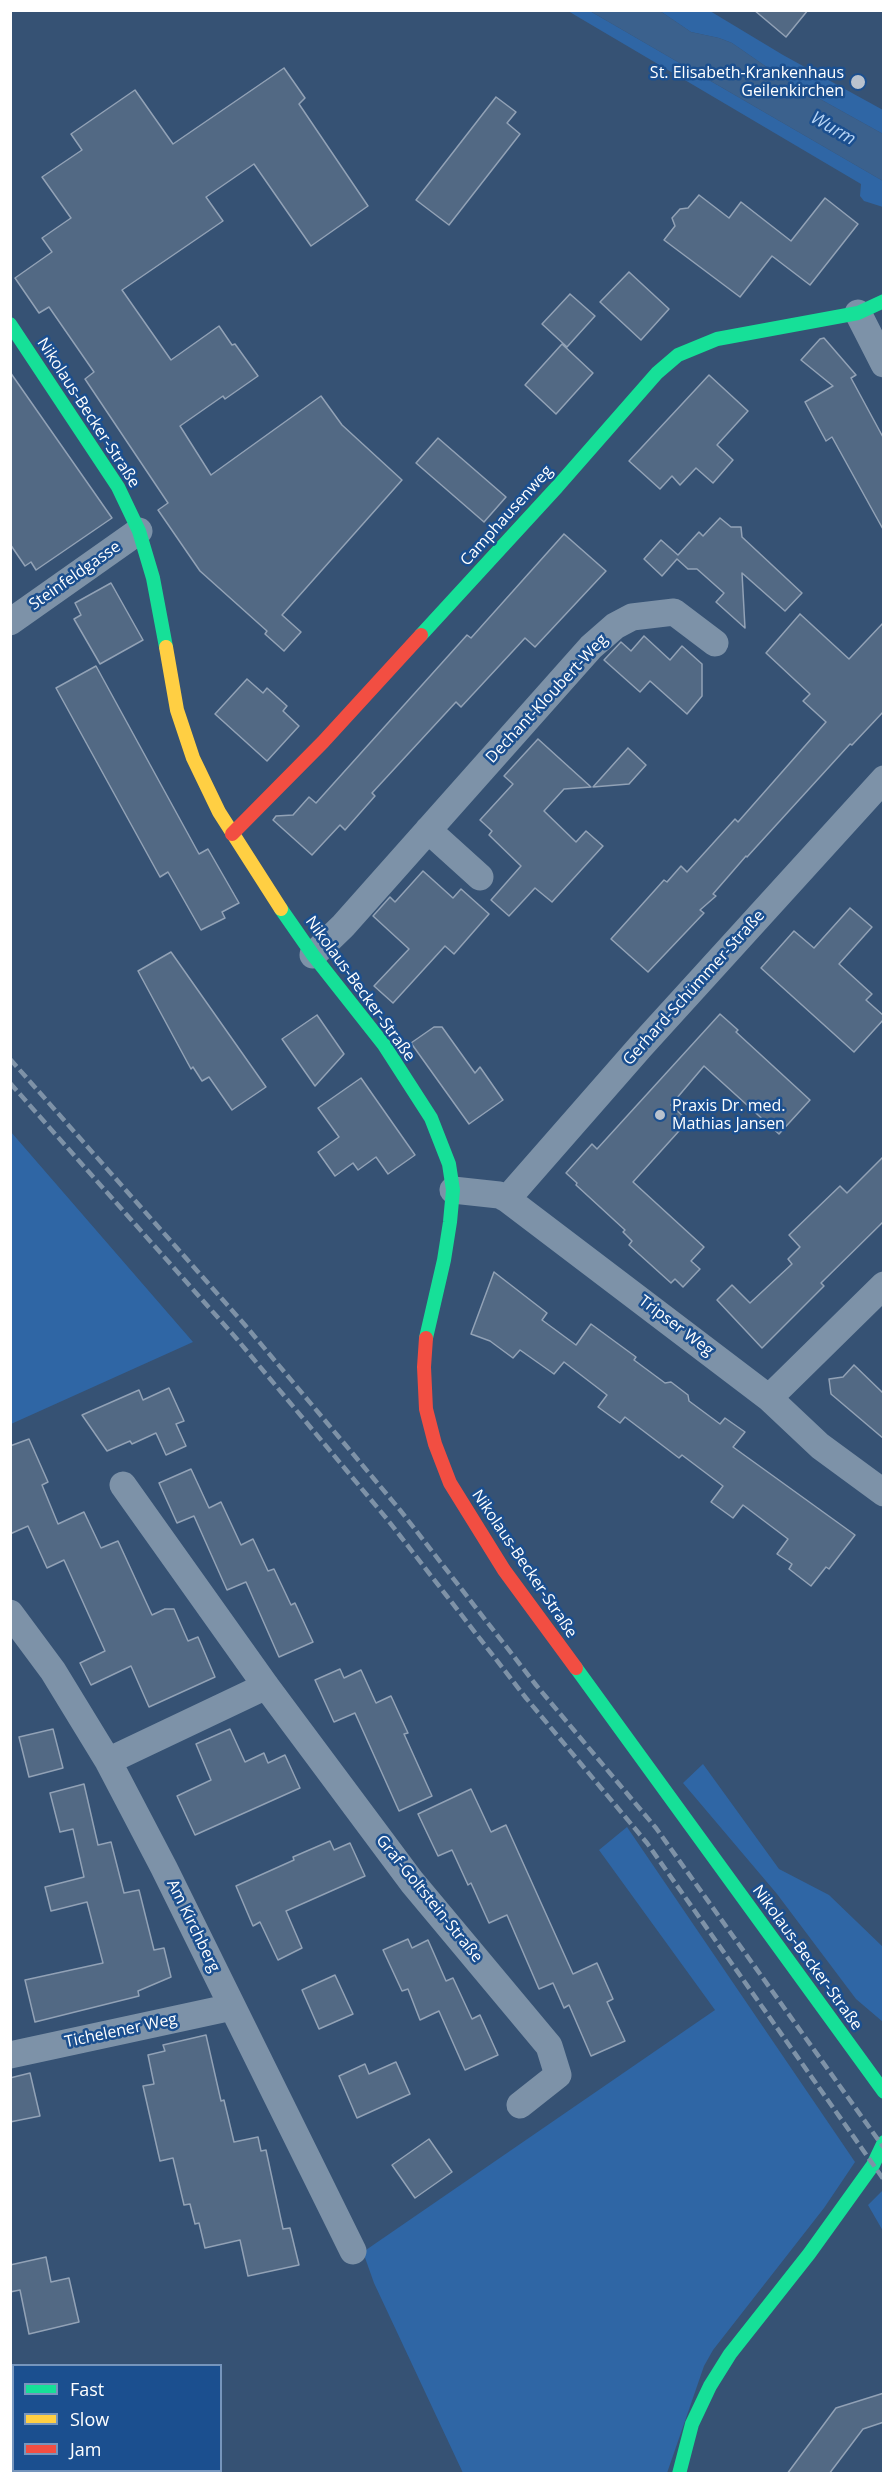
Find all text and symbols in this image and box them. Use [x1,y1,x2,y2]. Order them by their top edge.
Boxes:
place label: St. Elisabeth-Krankenhaus Geilenkirchen [650,63,844,101]
marker: St. Elisabeth-Krankenhaus Geilenkirchen [849,73,867,91]
water label: Wurm [807,108,859,150]
street label: Nikolaus-Becker-Straße [32,335,144,491]
street label: Camphausenweg [457,462,557,570]
street label: Steinfeldgasse [26,537,124,615]
street label: Dechant-Kloubert-Weg [482,630,612,768]
street label: Gerhard-Schümmer-Straße [619,906,769,1070]
street label: Nikolaus-Becker-Straße [301,913,419,1065]
place label: Praxis Dr. med. Mathias Jansen [672,1096,786,1134]
marker: Praxis Dr. med. Mathias Jansen [653,1108,667,1122]
street label: Tripser Weg [635,1292,717,1360]
street label: Nikolaus-Becker-Straße [467,1486,581,1642]
street label: Graf-Goltstein-Straße [372,1831,486,1967]
street label: Am Kirchberg [162,1876,224,1976]
street label: Nikolaus-Becker-Straße [748,1882,866,2034]
street label: Tichelener Weg [63,2010,179,2052]
legend [12,2364,222,2472]
text: Fast [70,2377,104,2401]
text: Slow [70,2407,109,2431]
text: Jam [70,2437,102,2461]

